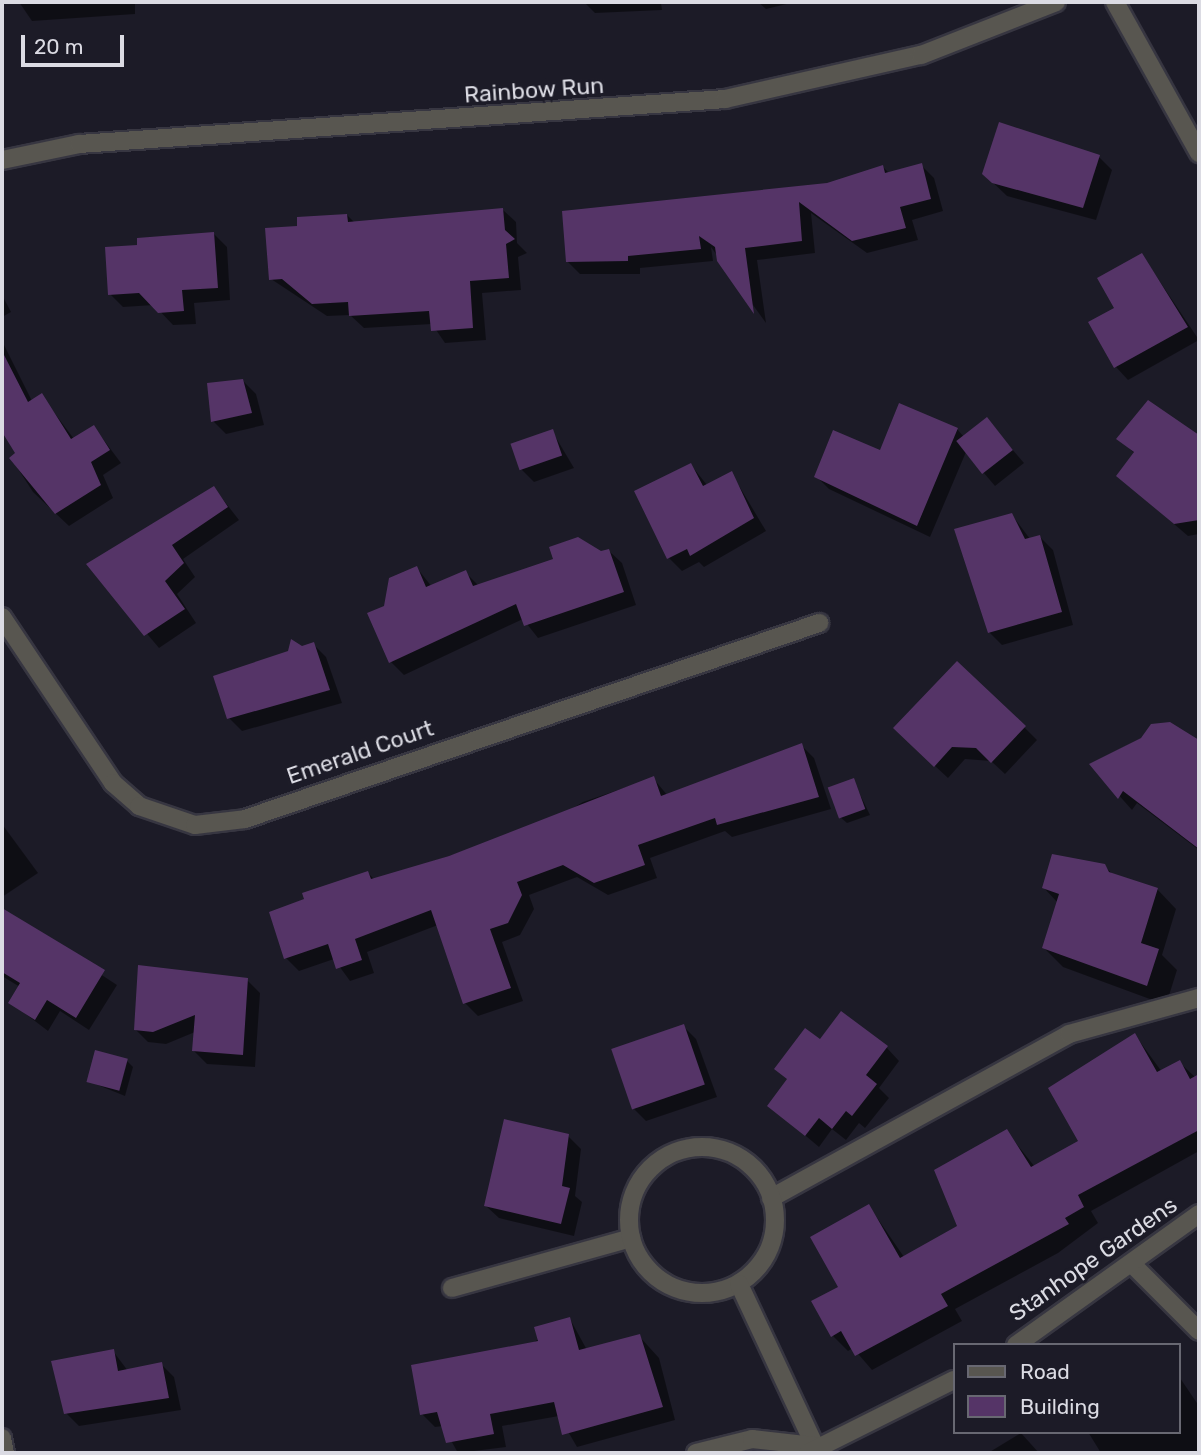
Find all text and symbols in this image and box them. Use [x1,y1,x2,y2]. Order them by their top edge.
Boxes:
scale bar [24,21,128,65]
text: 20 m [34,34,83,59]
street label: Rainbow Run [463,71,605,109]
street label: Emerald Court [283,714,437,790]
street label: Stanhope Gardens [1004,1191,1182,1327]
legend [953,1343,1180,1434]
text: Road [1020,1359,1070,1384]
text: Building [1020,1394,1100,1419]

